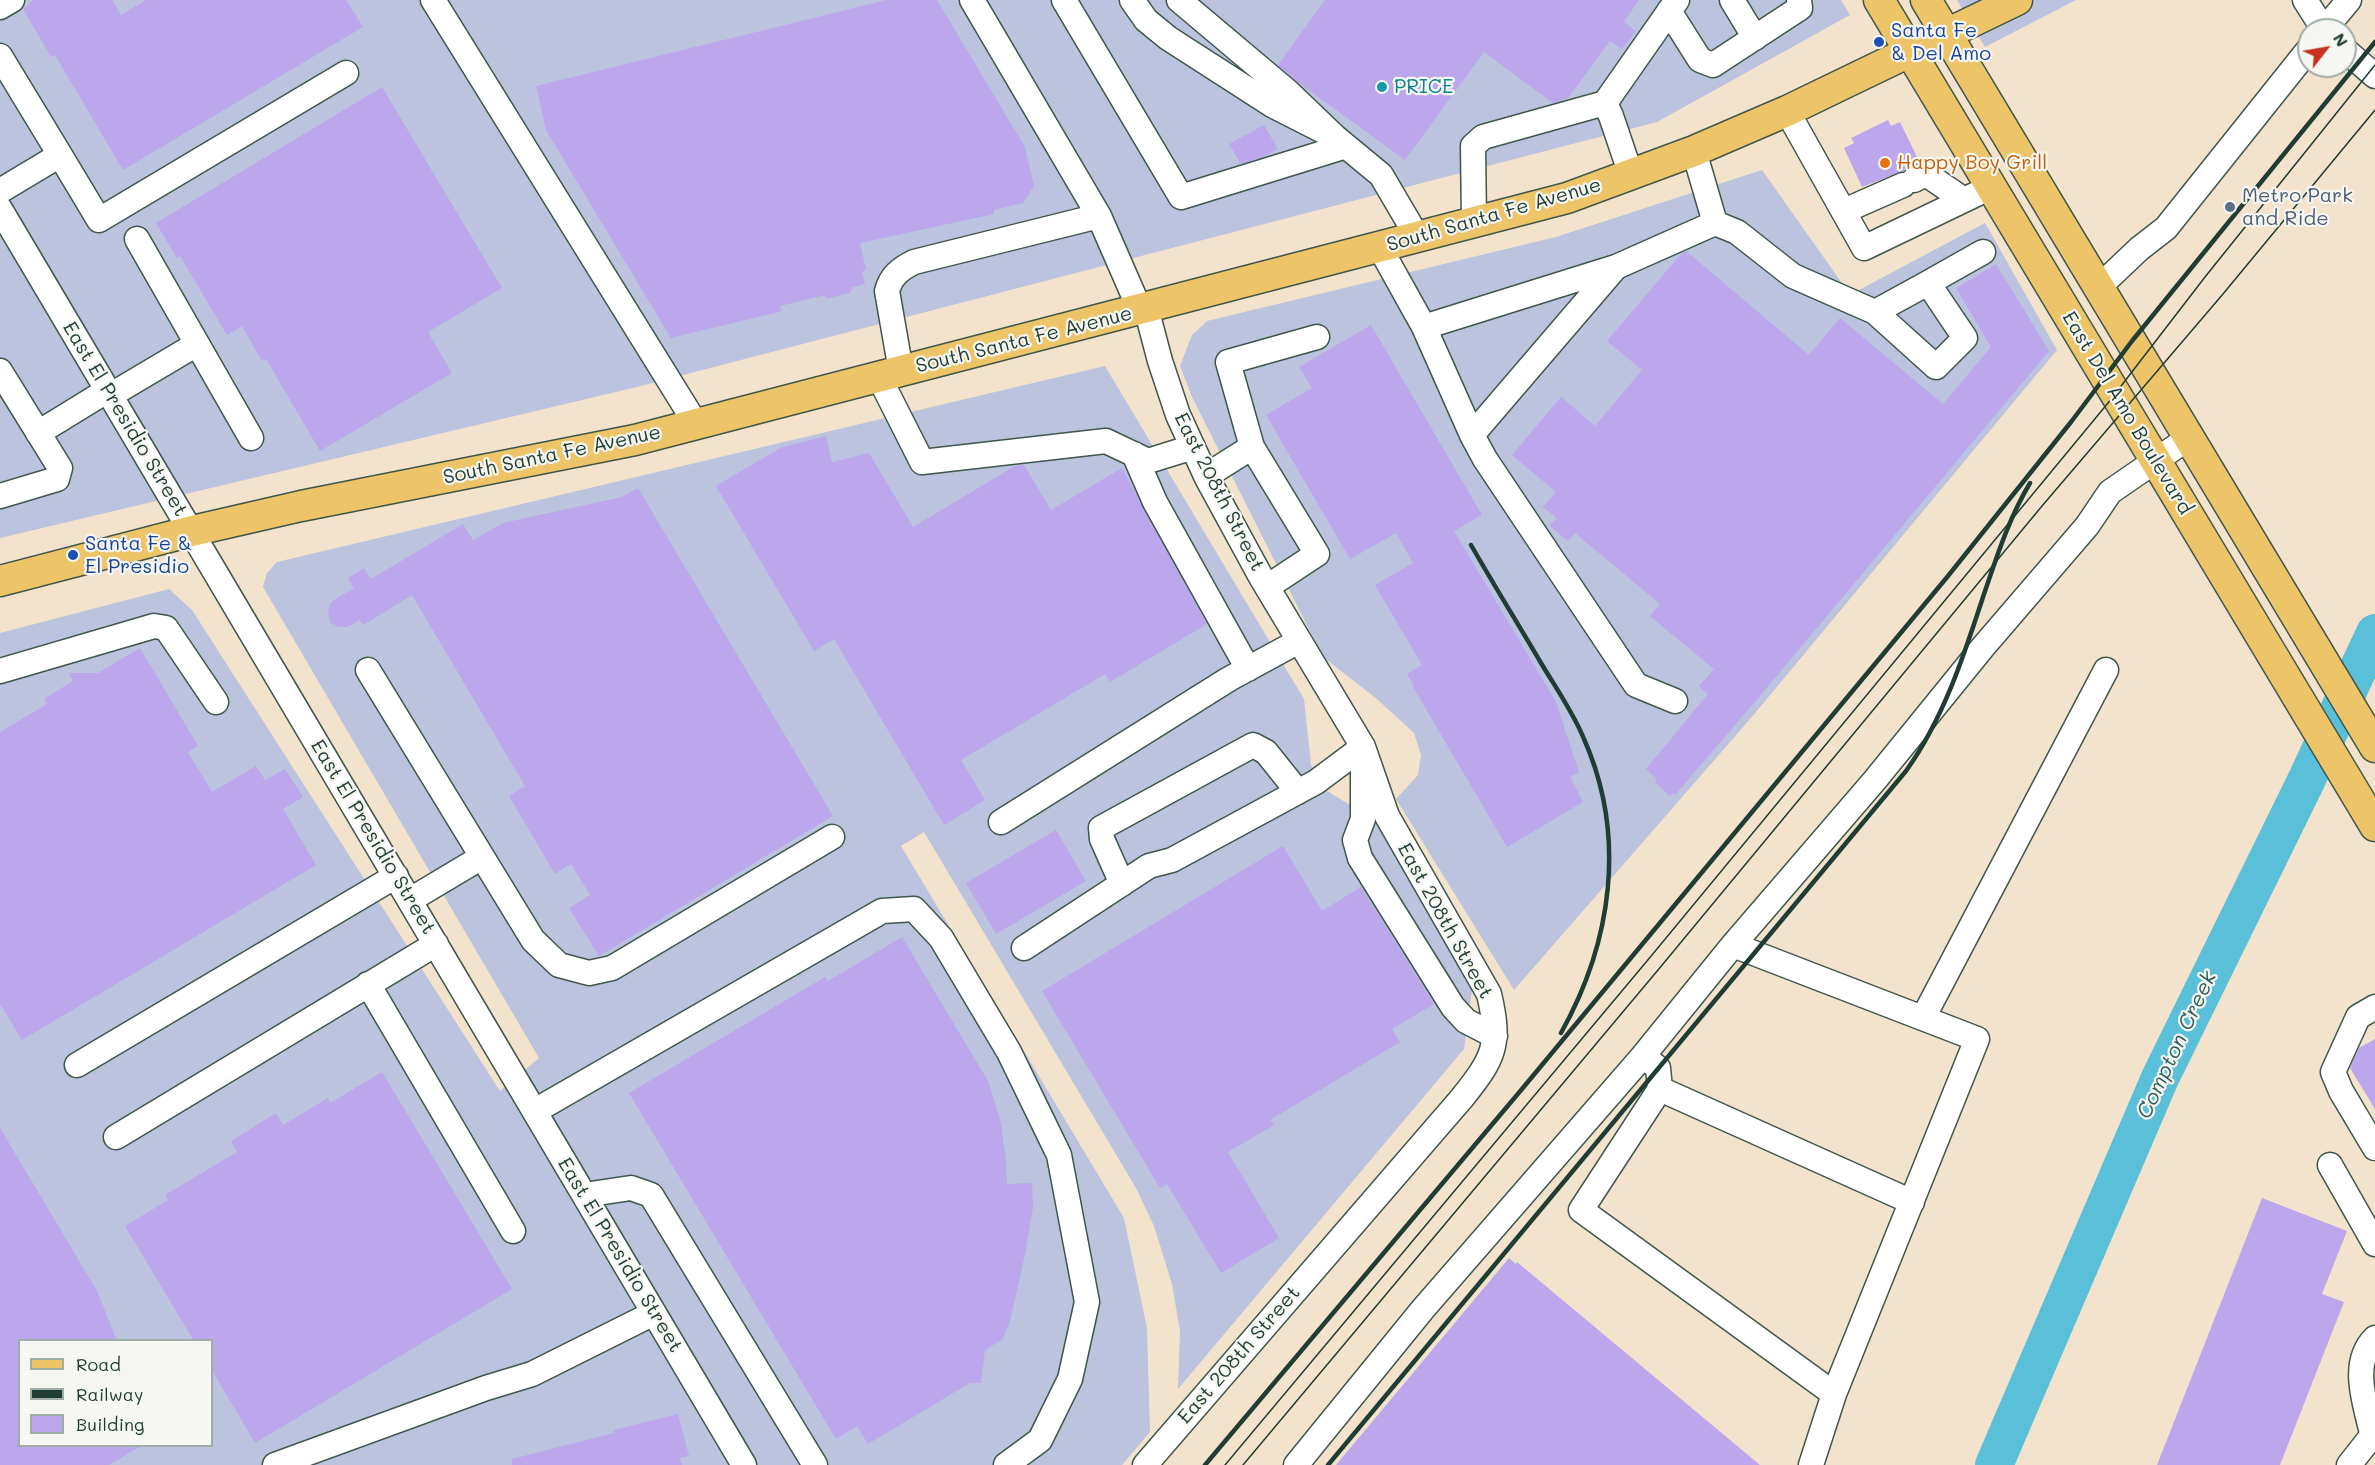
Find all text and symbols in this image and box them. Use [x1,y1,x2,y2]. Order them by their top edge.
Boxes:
north arrow [2297,18,2357,78]
place label: Santa Fe & Del Amo [1891,19,1991,66]
text: N [2329,29,2353,50]
marker: Santa Fe & Del Amo [1872,35,1886,49]
place label: PRICE [1394,75,1454,99]
marker: PRICE [1375,80,1389,94]
place label: Happy Boy Grill [1897,151,2047,175]
marker: Happy Boy Grill [1878,156,1892,170]
street label: South Santa Fe Avenue [1384,173,1604,257]
place label: Metro Park and Ride [2242,184,2353,231]
marker: Metro Park and Ride [2223,200,2237,214]
street label: South Santa Fe Avenue [913,301,1135,379]
street label: East Del Amo Boulevard [2057,307,2197,519]
street label: East El Presidio Street [57,317,193,521]
street label: East 208th Street [1169,409,1269,575]
street label: South Santa Fe Avenue [441,420,663,490]
place label: Santa Fe & El Presidio [85,532,192,579]
marker: Santa Fe & El Presidio [66,548,80,562]
street label: East El Presidio Street [305,735,441,939]
street label: East 208th Street [1392,839,1498,1003]
water label: Compton Creek [2132,967,2222,1123]
street label: East El Presidio Street [552,1153,688,1357]
street label: East 208th Street [1173,1281,1305,1429]
legend [18,1339,213,1447]
text: Road [76,1352,121,1376]
text: Railway [76,1382,143,1406]
text: Building [76,1412,144,1436]

